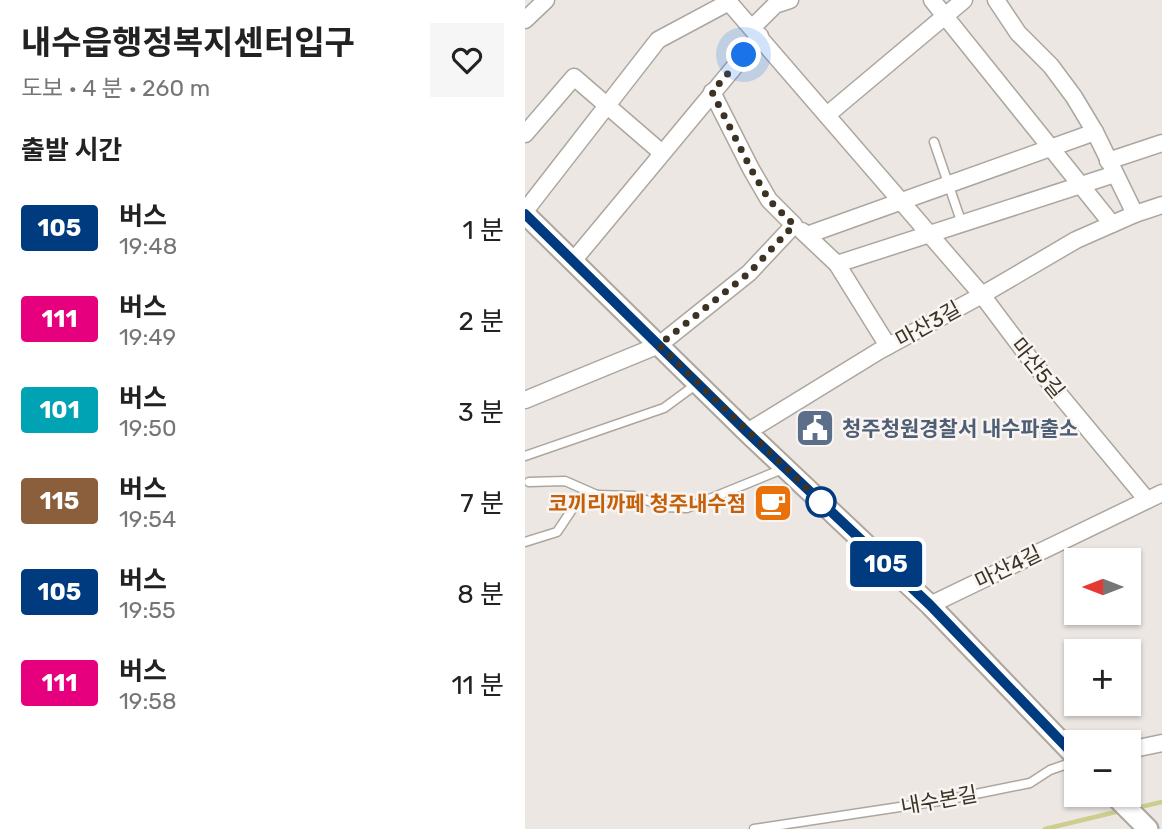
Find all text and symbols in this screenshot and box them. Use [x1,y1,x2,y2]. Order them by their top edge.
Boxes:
text: 내수읍행정복지센터입구 [21,23,355,62]
button: heart [430,23,504,97]
your location [726,37,761,72]
text: 도보 · 4 분 · 260 m [21,74,210,102]
text: 출발 시간 [21,135,122,166]
text: 버스 [119,201,167,232]
text: 105 [38,214,81,242]
text: 1 분 [463,215,504,246]
text: 19:48 [119,232,177,260]
text: 버스 [119,292,167,323]
street label: 마산3길 [891,296,965,352]
text: 111 [42,305,77,333]
text: 2 분 [458,306,504,337]
text: 19:49 [119,323,176,351]
street label: 마산5길 [1006,333,1070,403]
text: 버스 [119,383,167,414]
text: 101 [39,396,80,424]
text: 3 분 [458,397,504,428]
public building icon: 청주청원경찰서 내수파출소 [794,407,836,449]
text: 19:50 [119,414,177,442]
place label: 청주청원경찰서 내수파출소 [842,416,1078,441]
text: 버스 [119,474,167,505]
cafe icon: 코끼리까페 청주내수점 [752,482,794,524]
text: 115 [40,487,79,515]
unlabelled marker [806,487,836,517]
text: 7 분 [460,488,504,519]
place label: 코끼리까페 청주내수점 [548,491,746,516]
text: 19:54 [119,505,176,533]
street label: 마산4길 [971,540,1045,594]
line badge: 105 [846,541,926,587]
north arrow [1064,548,1141,625]
map controls [1064,548,1141,807]
text: 105 [864,550,908,578]
text: 버스 [119,565,167,596]
text: 105 [38,578,81,606]
text: 8 분 [457,579,504,610]
text: 19:55 [119,596,176,624]
button: + [1064,639,1141,716]
text: 버스 [119,656,167,687]
text: 111 [42,669,77,697]
text: 11 분 [451,670,504,701]
text: 19:58 [119,687,177,715]
button: − [1064,730,1141,807]
street label: 내수본길 [899,781,979,819]

